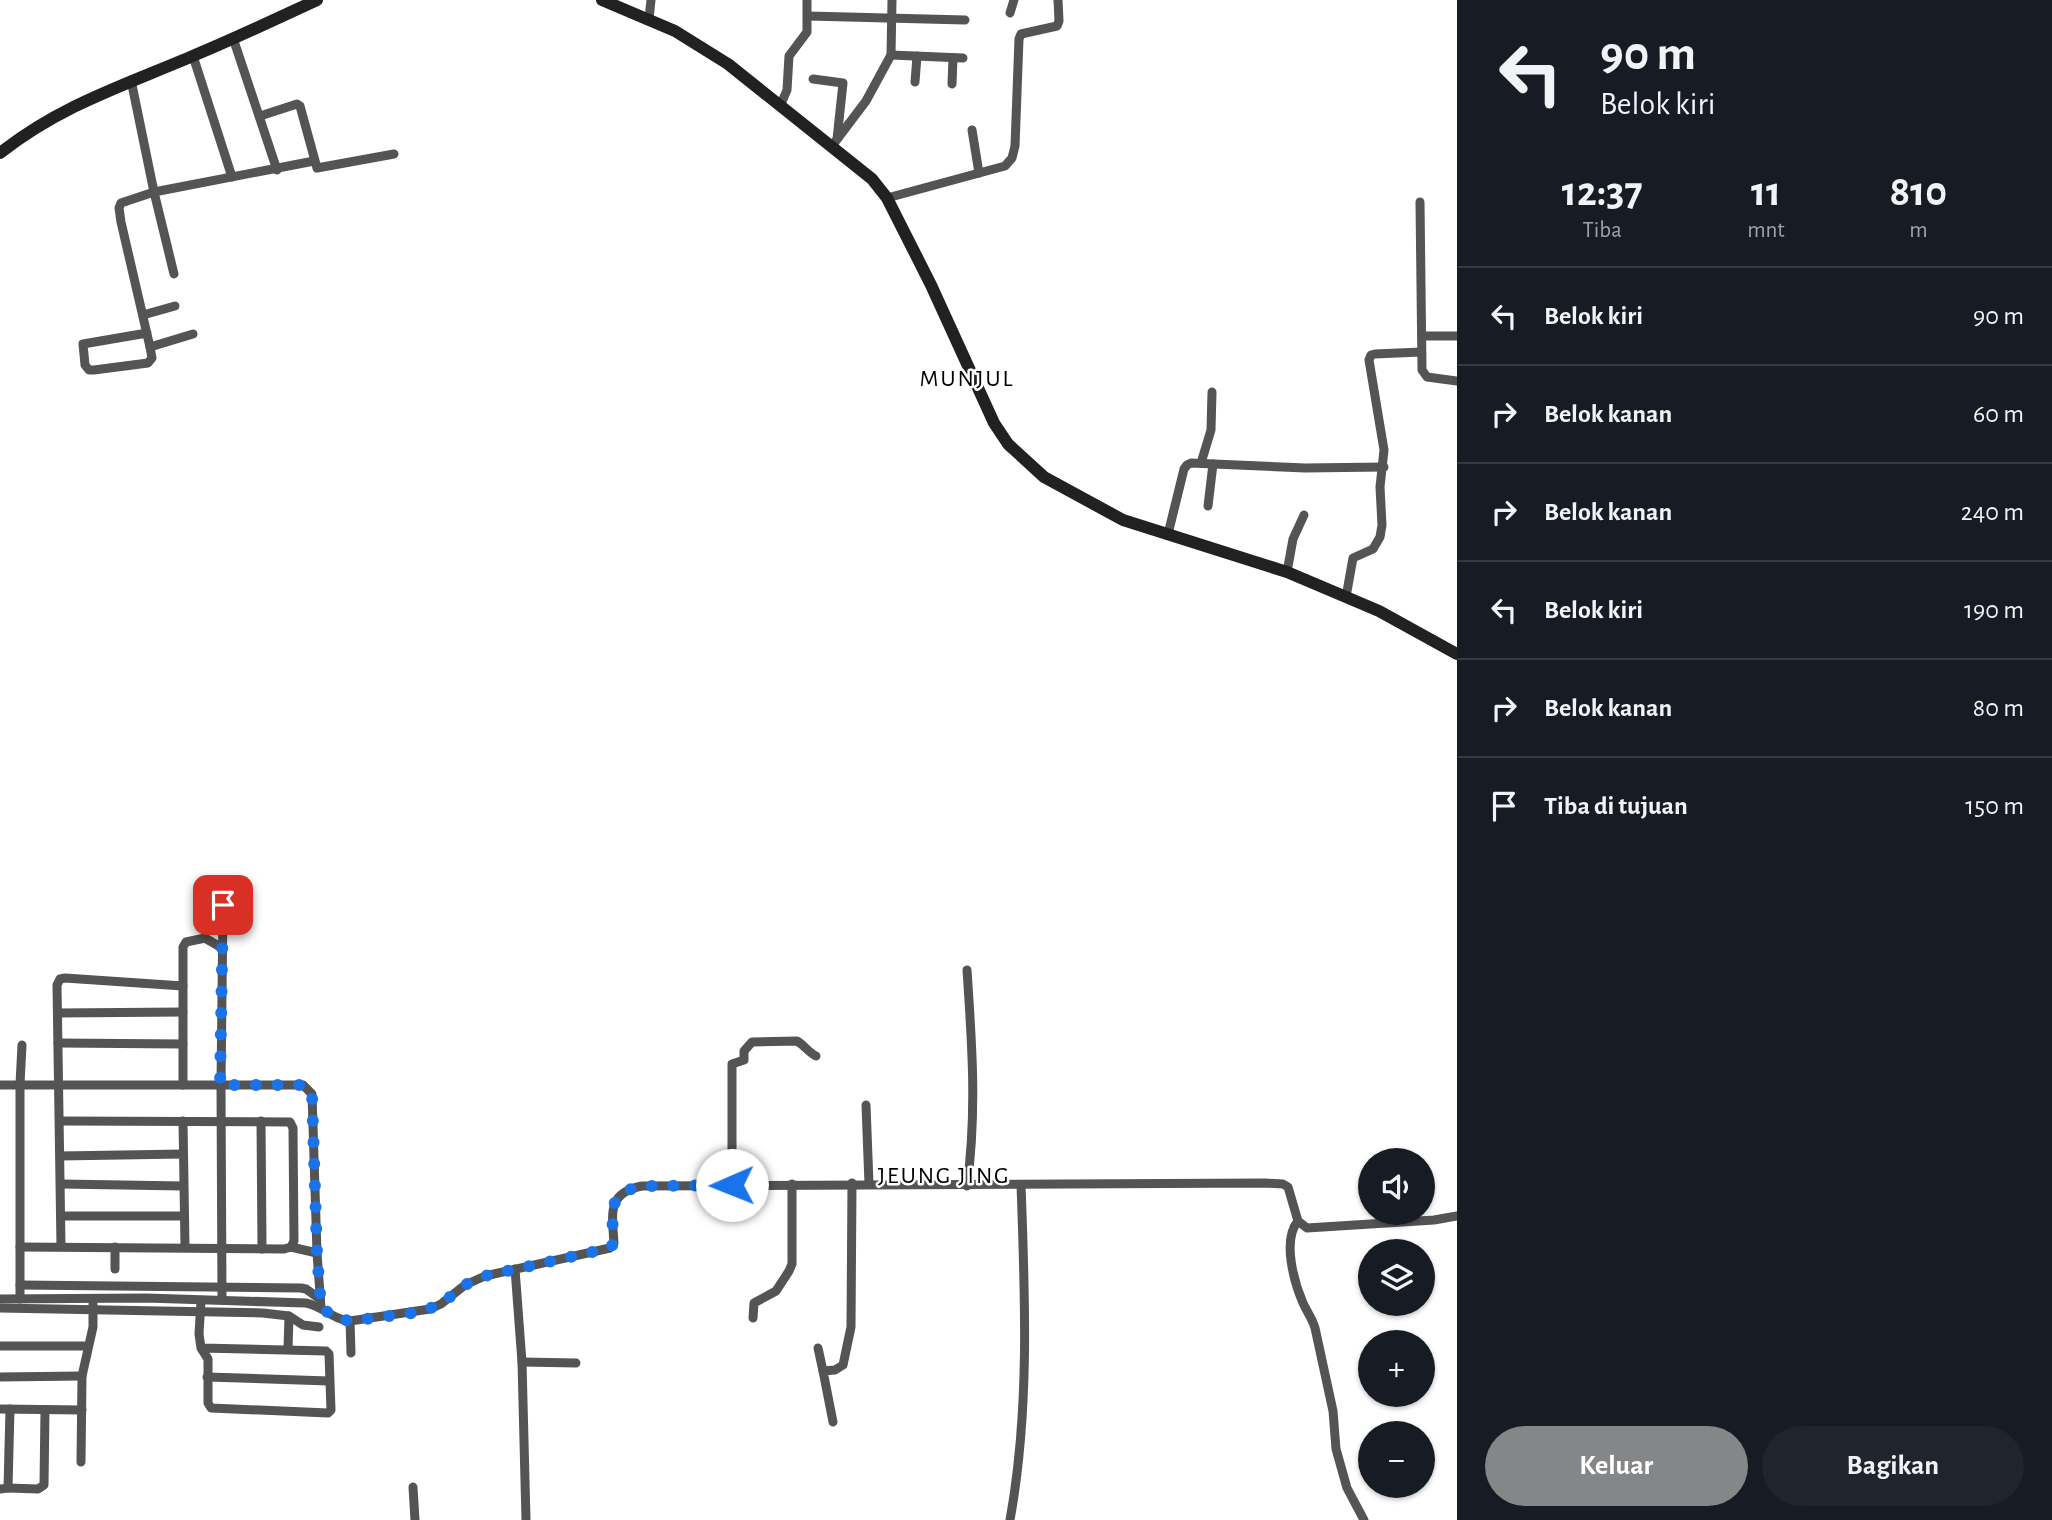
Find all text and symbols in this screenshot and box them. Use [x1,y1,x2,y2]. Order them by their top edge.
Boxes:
icon: left [1485,28,1576,119]
text: 90 m [1600,30,1696,79]
text: Belok kiri [1600,88,1716,120]
text: 12:37 [1562,171,1643,213]
text: 11 [1751,171,1781,213]
text: 810 [1889,171,1947,213]
text: Tiba [1583,219,1622,242]
text: mnt [1747,219,1785,242]
text: m [1909,219,1928,242]
icon: left [1485,297,1523,335]
text: Belok kiri [1544,303,1643,329]
text: 90 m [1973,303,2024,329]
district label: MUNJUL [920,367,1014,391]
icon: right [1485,395,1523,433]
text: Belok kanan [1544,401,1672,427]
text: 60 m [1973,401,2024,427]
icon: right [1485,493,1523,531]
text: Belok kanan [1544,499,1672,525]
text: 240 m [1961,499,2024,525]
icon: left [1485,591,1523,629]
text: Belok kiri [1544,597,1643,623]
text: 190 m [1964,597,2024,623]
icon: right [1485,689,1523,727]
text: Belok kanan [1544,695,1672,721]
text: 80 m [1973,695,2024,721]
icon: arrive [1485,787,1523,825]
text: Tiba di tujuan [1544,793,1688,819]
text: 150 m [1965,793,2024,819]
pin [193,875,253,935]
icon: arrive [204,886,242,924]
position arrow [695,1148,769,1222]
map controls [1358,1148,1435,1498]
button: sound [1358,1148,1435,1225]
district label: JEUNG JING [878,1164,1010,1188]
button: layers [1358,1239,1435,1316]
button: + [1358,1330,1435,1407]
button: − [1358,1421,1435,1498]
button: Keluar [1485,1426,1748,1506]
button: Bagikan [1762,1426,2024,1506]

